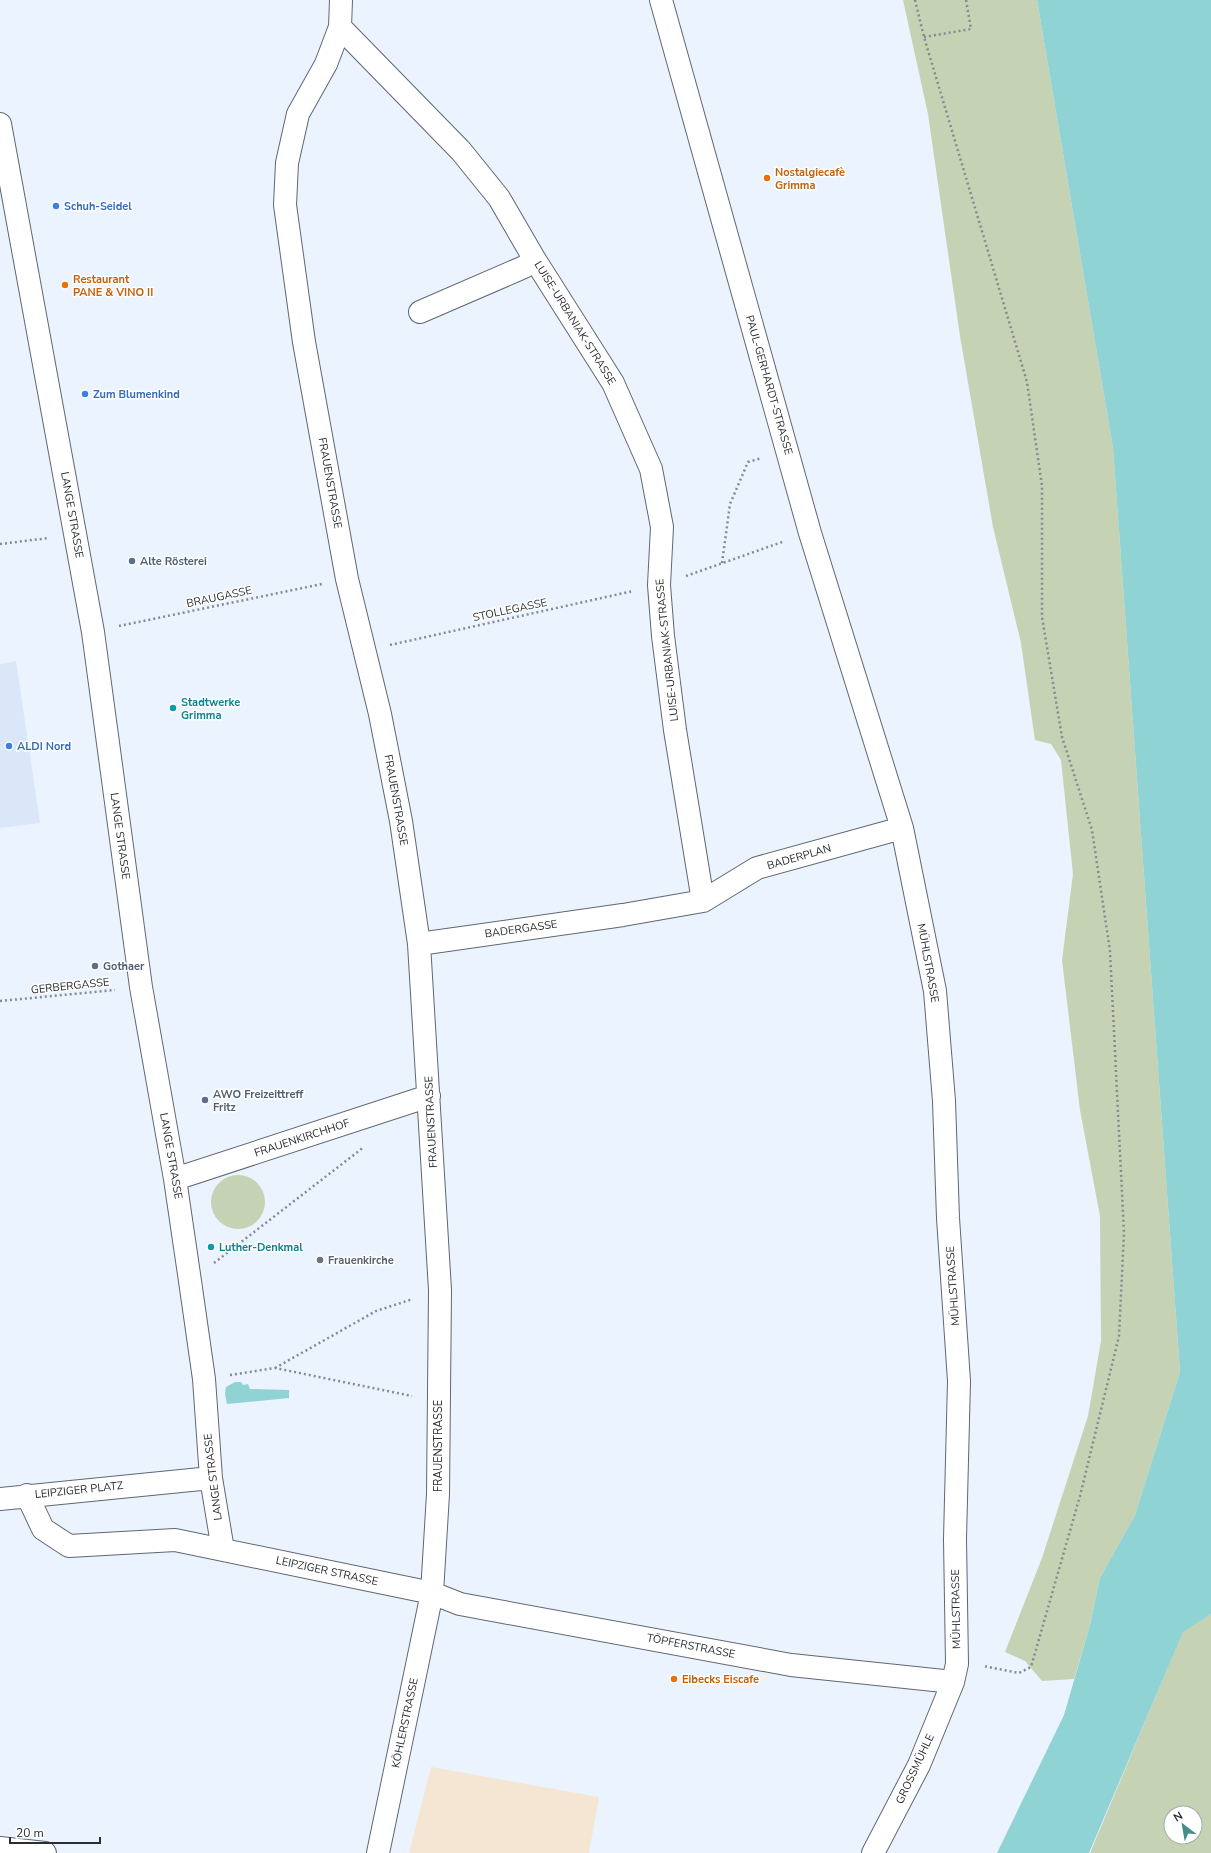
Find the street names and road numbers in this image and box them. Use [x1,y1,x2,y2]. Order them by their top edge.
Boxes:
street label: LUISE-URBANIAK-STRASSE [531,258,619,388]
street label: PAUL-GERHARDT-STRASSE [742,313,796,457]
street label: FRAUENSTRASSE [315,436,345,530]
street label: LANGE STRASSE [57,471,87,559]
street label: LUISE-URBANIAK-STRASSE [652,578,682,722]
street label: BRAUGASSE [185,583,253,611]
street label: STOLLEGASSE [472,595,548,625]
street label: FRAUENSTRASSE [381,753,411,847]
street label: LANGE STRASSE [106,792,134,880]
street label: BADERPLAN [765,841,833,873]
street label: BADERGASSE [484,916,558,942]
street label: MÜHLSTRASSE [914,922,942,1004]
street label: GERBERGASSE [30,974,110,998]
street label: FRAUENSTRASSE [421,1076,441,1168]
street label: LANGE STRASSE [156,1112,186,1200]
street label: FRAUENKIRCHHOF [252,1116,352,1160]
street label: MÜHLSTRASSE [943,1246,963,1326]
street label: FRAUENSTRASSE [431,1400,446,1492]
street label: LANGE STRASSE [200,1433,226,1521]
street label: LEIPZIGER PLATZ [34,1478,124,1502]
street label: LEIPZIGER STRASSE [274,1553,380,1589]
street label: MÜHLSTRASSE [948,1569,964,1649]
street label: TÖPFERSTRASSE [646,1630,736,1662]
street label: KÖHLERSTRASSE [388,1677,422,1769]
street label: GROSSMÜHLE [892,1732,938,1806]

